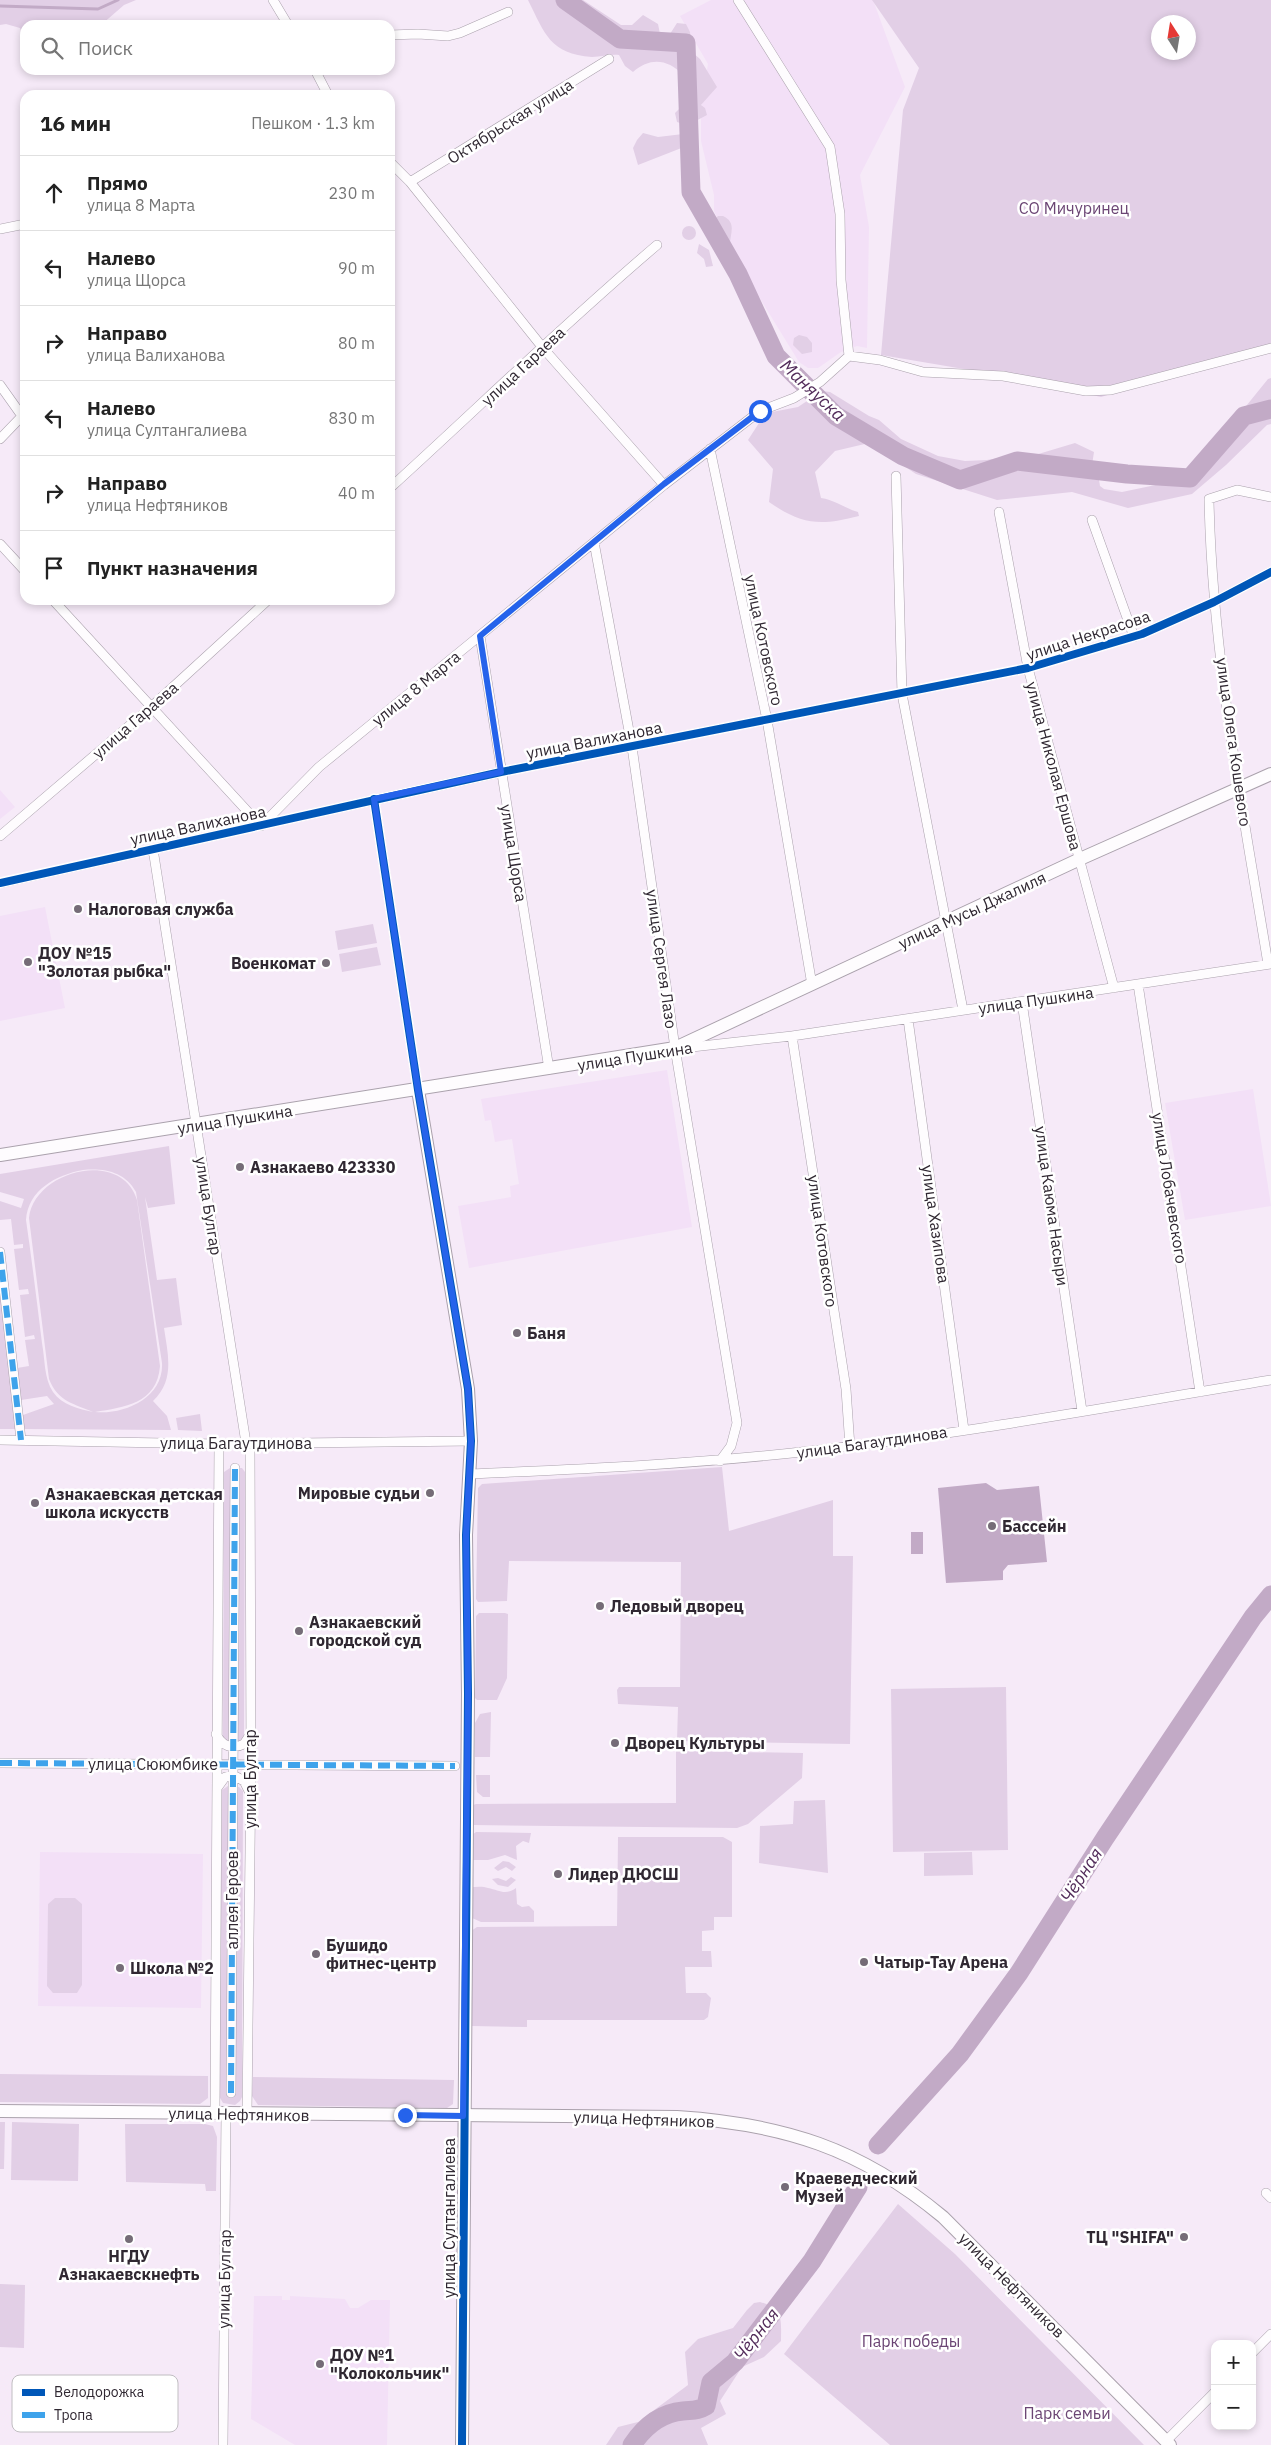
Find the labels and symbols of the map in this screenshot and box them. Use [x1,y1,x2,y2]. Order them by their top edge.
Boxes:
north arrow [1151,15,1196,60]
street label: Октябрьская улица [443,74,577,168]
park label: СО Мичуринец [1019,198,1130,218]
street label: улица Гараева [477,322,569,410]
water label: Маняуска [775,354,851,426]
route start [749,400,772,423]
street label: улица Котовского [740,573,788,707]
street label: улица Некрасова [1024,605,1153,664]
street label: улица 8 Марта [368,646,465,730]
street label: улица Олега Кошевого [1212,656,1256,828]
street label: улица Гараева [88,677,182,763]
street label: улица Николая Ершова [1022,679,1086,853]
street label: улица Валиханова [524,717,664,763]
street label: улица Валиханова [128,801,268,849]
street label: улица Щорса [496,803,532,904]
street label: улица Мусы Джалиля [895,867,1049,953]
street label: улица Сергея Лазо [642,888,682,1030]
place label: Налоговая служба [88,899,234,919]
marker: Налоговая служба [72,903,84,915]
place label: ДОУ №15 "Золотая рыбка" [38,943,171,981]
place label: Военкомат [231,953,316,973]
marker: ДОУ №15 "Золотая рыбка" [22,956,34,968]
marker: Военкомат [320,957,332,969]
street label: улица Пушкина [977,982,1095,1018]
street label: улица Пушкина [576,1037,694,1075]
street label: улица Пушкина [176,1100,294,1138]
street label: улица Лобачевского [1148,1111,1192,1265]
street label: улица Каюма Насыри [1031,1125,1073,1287]
street label: улица Булгар [191,1155,227,1257]
place label: Азнакаево 423330 [250,1157,396,1177]
marker: Азнакаево 423330 [234,1161,246,1173]
street label: улица Хазипова [918,1164,954,1285]
street label: улица Котовского [804,1174,842,1308]
place label: Баня [527,1323,566,1343]
marker: Баня [511,1327,523,1339]
street label: улица Багаутдинова [795,1421,949,1462]
street label: улица Багаутдинова [160,1433,312,1453]
place label: Мировые судьи [298,1483,420,1503]
place label: Азнакаевская детская школа искусств [45,1484,223,1522]
marker: Мировые судьи [424,1487,436,1499]
marker: Азнакаевская детская школа искусств [29,1497,41,1509]
place label: Бассейн [1002,1516,1067,1536]
marker: Бассейн [986,1520,998,1532]
place label: Ледовый дворец [610,1596,744,1616]
marker: Ледовый дворец [594,1600,606,1612]
place label: Азнакаевский городской суд [309,1612,422,1650]
marker: Азнакаевский городской суд [293,1625,305,1637]
street label: улица Булгар [240,1729,260,1829]
place label: Дворец Культуры [625,1733,765,1753]
marker: Дворец Культуры [609,1737,621,1749]
street label: улица Сююмбике [88,1754,218,1774]
water label: Чёрная [1055,1843,1107,1907]
street label: аллея Героев [222,1850,242,1950]
place label: Лидер ДЮСШ [568,1864,679,1884]
marker: Лидер ДЮСШ [552,1868,564,1880]
place label: Бушидо фитнес-центр [326,1935,437,1973]
marker: Бушидо фитнес-центр [310,1948,322,1960]
place label: Чатыр-Тау Арена [874,1952,1008,1972]
marker: Чатыр-Тау Арена [858,1956,870,1968]
place label: Школа №2 [130,1958,214,1978]
marker: Школа №2 [114,1962,126,1974]
street label: улица Нефтяников [168,2103,310,2125]
route end [394,2104,417,2127]
street label: улица Нефтяников [573,2107,715,2131]
street label: улица Султангалиева [439,2137,459,2298]
place label: Краеведческий Музей [795,2168,917,2206]
marker: Краеведческий Музей [779,2181,791,2193]
place label: ТЦ "SHIFA" [1086,2227,1174,2247]
street label: улица Нефтяников [955,2228,1069,2342]
street label: улица Булгар [213,2229,235,2329]
marker: ТЦ "SHIFA" [1178,2231,1190,2243]
marker: НГДУ Азнакаевскнефть [123,2233,135,2245]
place label: НГДУ Азнакаевскнефть [58,2246,200,2284]
water label: Чёрная [728,2303,784,2365]
park label: Парк победы [862,2331,960,2351]
place label: ДОУ №1 "Колокольчик" [330,2345,449,2383]
marker: ДОУ №1 "Колокольчик" [314,2358,326,2370]
legend [12,2375,178,2432]
text: Велодорожка [54,2383,145,2401]
park label: Парк семьи [1023,2403,1111,2423]
text: Тропа [54,2406,93,2424]

